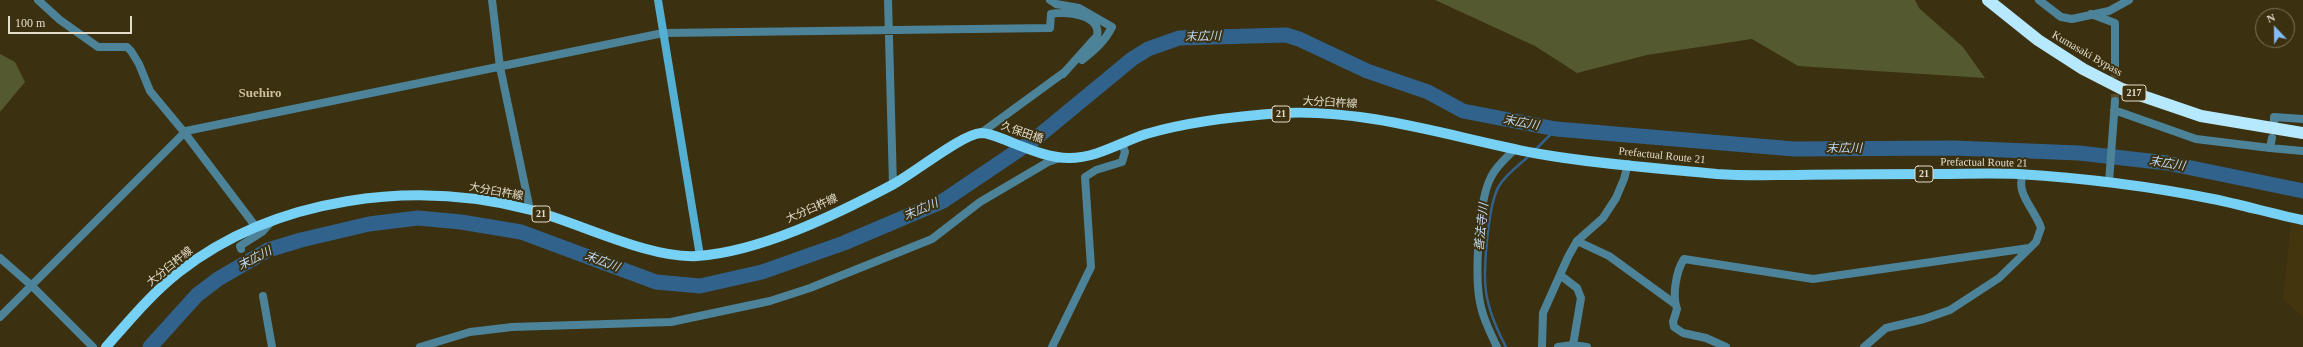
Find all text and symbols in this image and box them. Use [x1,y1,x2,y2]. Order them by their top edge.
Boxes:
scale bar [10,8,134,34]
north arrow [2255,8,2295,48]
text: N [2265,11,2277,25]
text: 100 m [15,16,45,30]
water label: 末広川 [1185,29,1221,45]
street label: Kumasaki Bypass [2049,29,2125,79]
road number: 217 [2122,85,2146,101]
district label: Suehiro [238,86,282,102]
street label: 大分臼杵線 [1302,95,1358,111]
road number: 21 [1272,106,1290,122]
water label: 末広川 [1502,112,1540,134]
street label: 久保田橋 [999,120,1045,146]
water label: 末広川 [1826,142,1862,156]
street label: Prefactual Route 21 [1618,145,1706,167]
water label: 末広川 [2148,154,2186,174]
street label: Prefactual Route 21 [1940,156,2028,170]
road number: 21 [1915,166,1933,182]
street label: 大分臼杵線 [468,181,524,203]
street label: 大分臼杵線 [784,192,840,226]
water label: 末広川 [902,196,940,224]
water label: 善法寺川 [1472,202,1492,252]
road number: 21 [532,206,550,222]
water label: 末広川 [236,244,274,274]
street label: 大分臼杵線 [144,245,196,289]
water label: 末広川 [583,249,621,275]

